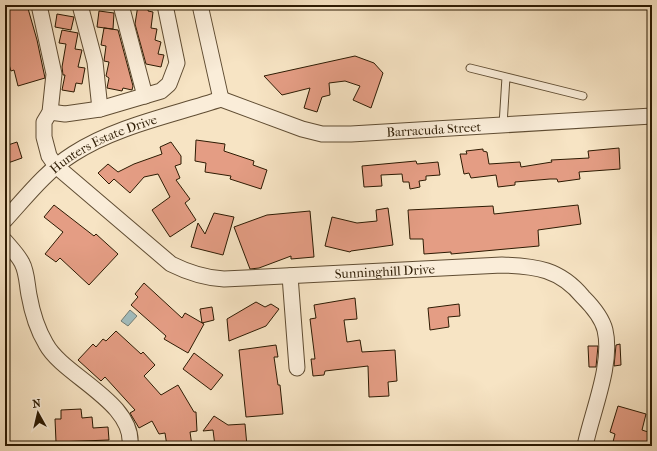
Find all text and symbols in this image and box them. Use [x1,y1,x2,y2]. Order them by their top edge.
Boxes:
street label: Hunters Estate Drive [47,112,159,177]
street label: Barracuda Street [386,119,482,140]
street label: Sunninghill Drive [334,261,436,281]
north arrow [18,393,58,433]
text: N [32,396,42,411]

